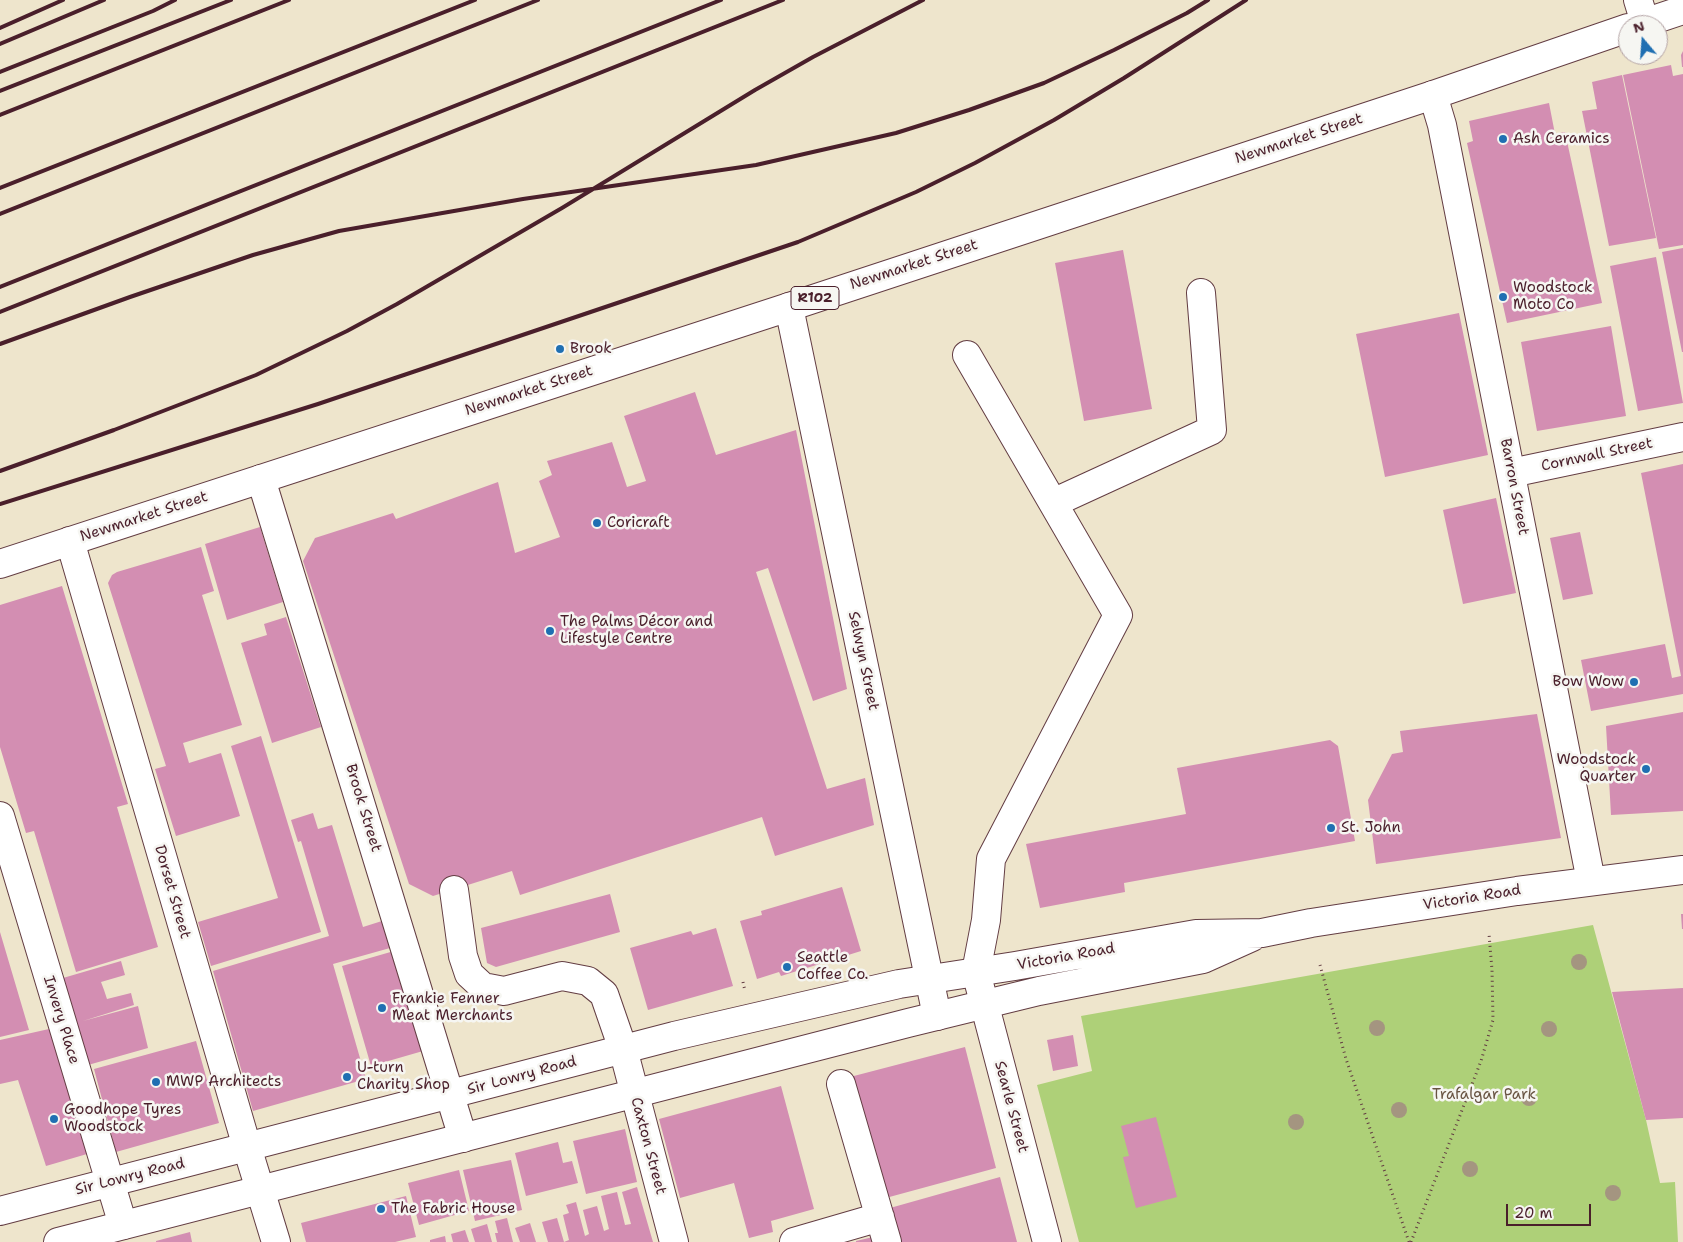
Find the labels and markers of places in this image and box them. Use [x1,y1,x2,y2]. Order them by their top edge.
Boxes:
place label: Ash Ceramics [1513,130,1610,148]
marker: Ash Ceramics [1497,133,1509,145]
place label: Woodstock Moto Co [1513,279,1593,314]
marker: Woodstock Moto Co [1497,291,1509,303]
place label: Brook [570,340,612,358]
marker: Brook [554,343,566,355]
place label: Coricraft [607,514,670,532]
marker: Coricraft [591,517,603,529]
place label: The Palms Décor and Lifestyle Centre [560,613,713,648]
marker: The Palms Décor and Lifestyle Centre [544,625,556,637]
place label: Bow Wow [1552,673,1624,691]
marker: Bow Wow [1628,676,1640,688]
place label: Woodstock Quarter [1556,751,1636,786]
marker: Woodstock Quarter [1640,763,1652,775]
place label: St. John [1341,819,1401,837]
marker: St. John [1325,822,1337,834]
place label: Seattle Coffee Co. [797,949,868,984]
marker: Seattle Coffee Co. [781,961,793,973]
place label: Frankie Fenner Meat Merchants [392,990,513,1025]
marker: Frankie Fenner Meat Merchants [376,1002,388,1014]
place label: U-turn Charity Shop [357,1059,450,1094]
marker: U-turn Charity Shop [341,1071,353,1083]
place label: MWP Architects [166,1073,281,1091]
marker: MWP Architects [150,1076,162,1088]
place label: Goodhope Tyres Woodstock [64,1101,181,1136]
marker: Goodhope Tyres Woodstock [48,1113,60,1125]
place label: The Fabric House [391,1200,515,1218]
marker: The Fabric House [375,1203,387,1215]

